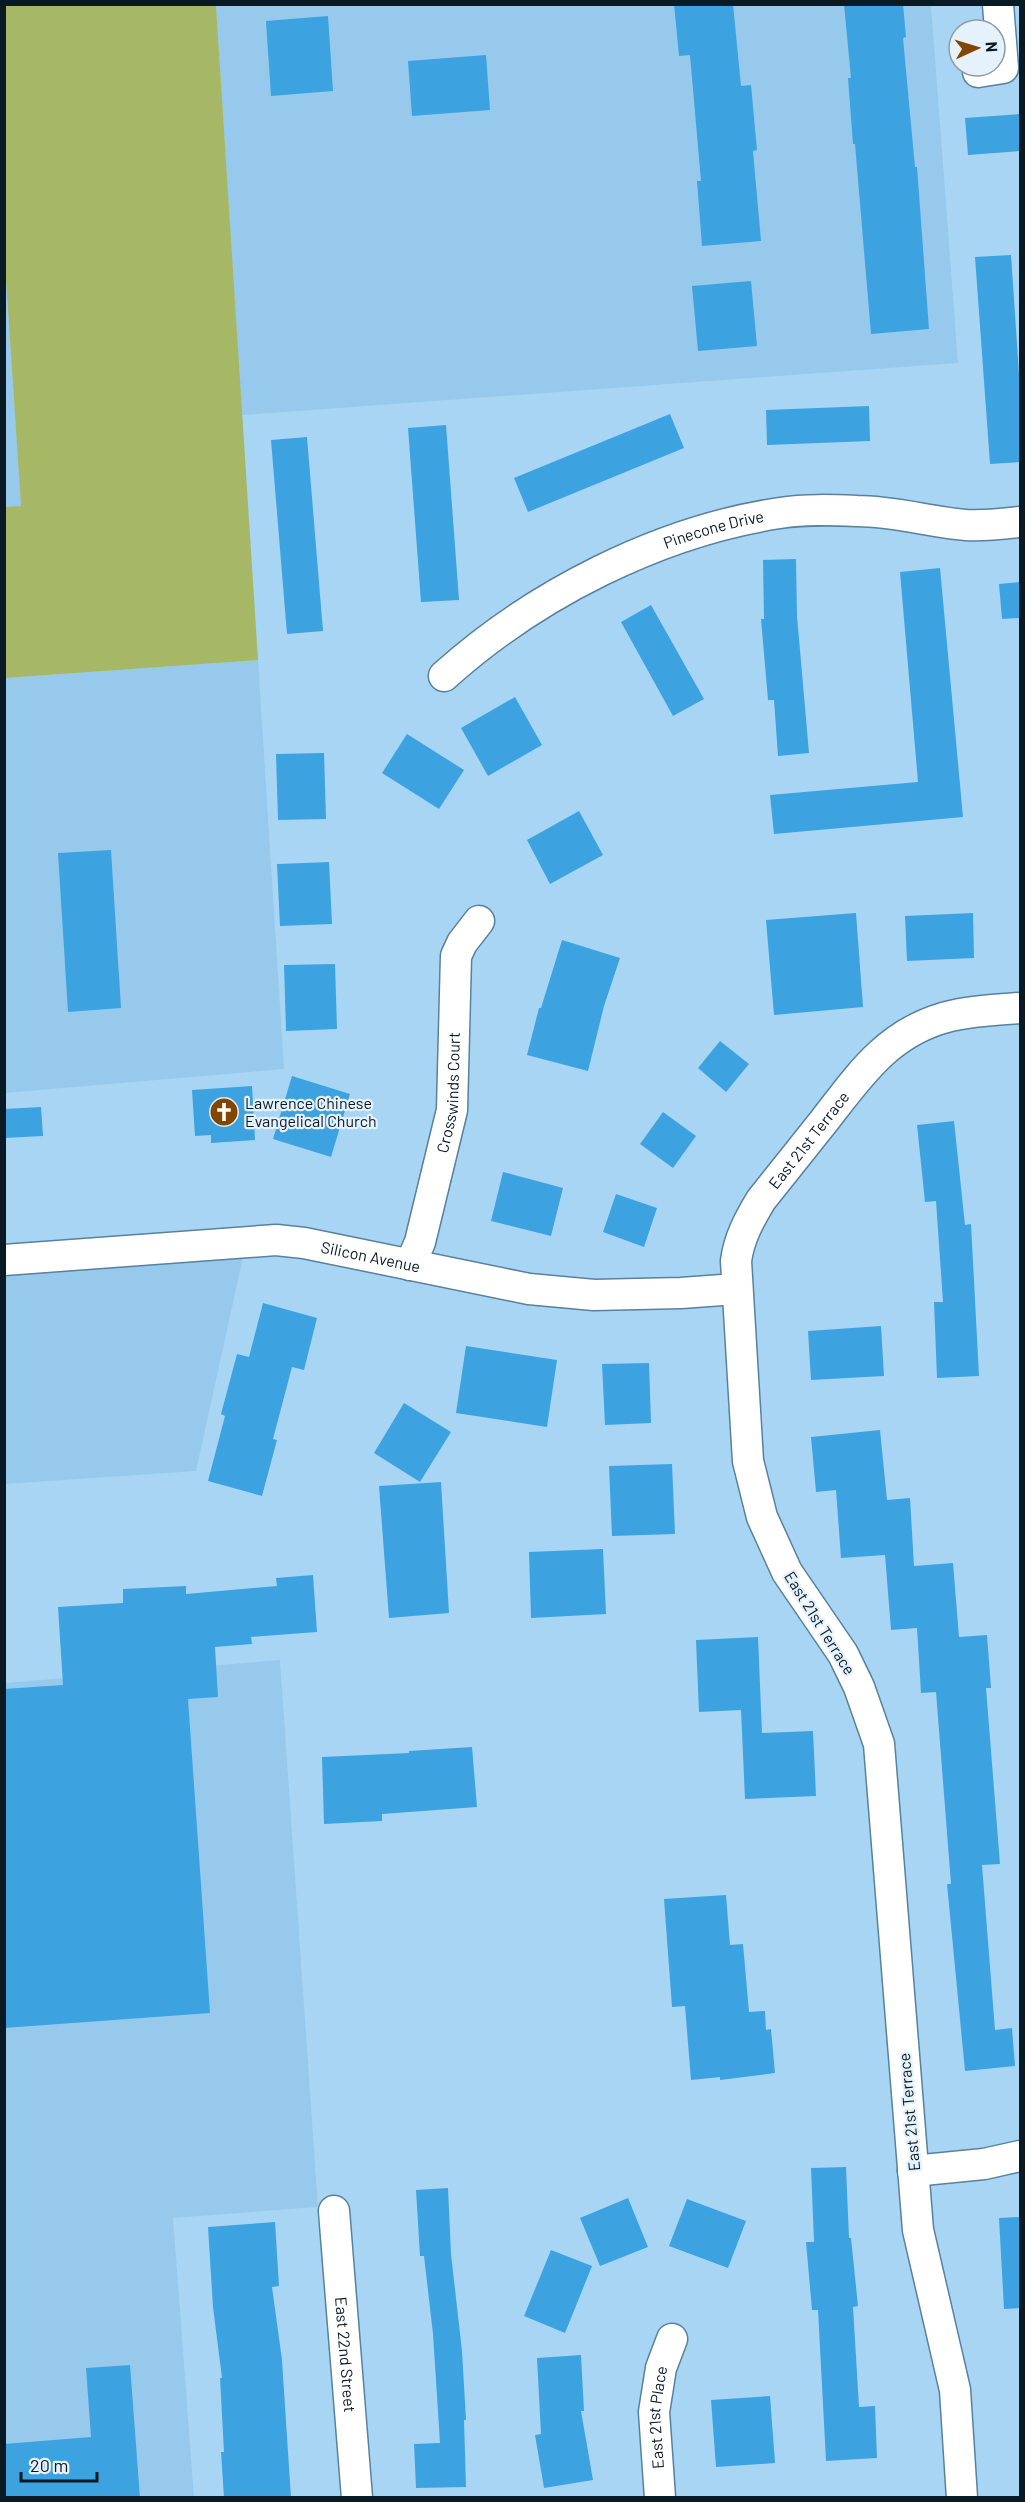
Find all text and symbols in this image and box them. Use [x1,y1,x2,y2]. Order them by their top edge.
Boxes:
north arrow [947,18,1007,78]
text: N [983,41,1002,53]
street label: Pinecone Drive [661,506,765,552]
street label: Crosswinds Court [432,1032,463,1155]
street label: East 21st Terrace [764,1087,853,1192]
place label: Lawrence Chinese Evangelical Church [245,1093,377,1130]
church icon: Lawrence Chinese Evangelical Church [208,1096,240,1128]
street label: Silicon Avenue [319,1237,422,1276]
street label: East 21st Terrace [781,1568,860,1678]
street label: East 21st Terrace [894,2052,923,2172]
street label: East 22nd Street [332,2296,360,2413]
street label: East 21st Place [644,2364,670,2469]
scale bar [21,2445,98,2483]
text: 20 m [30,2454,68,2476]

